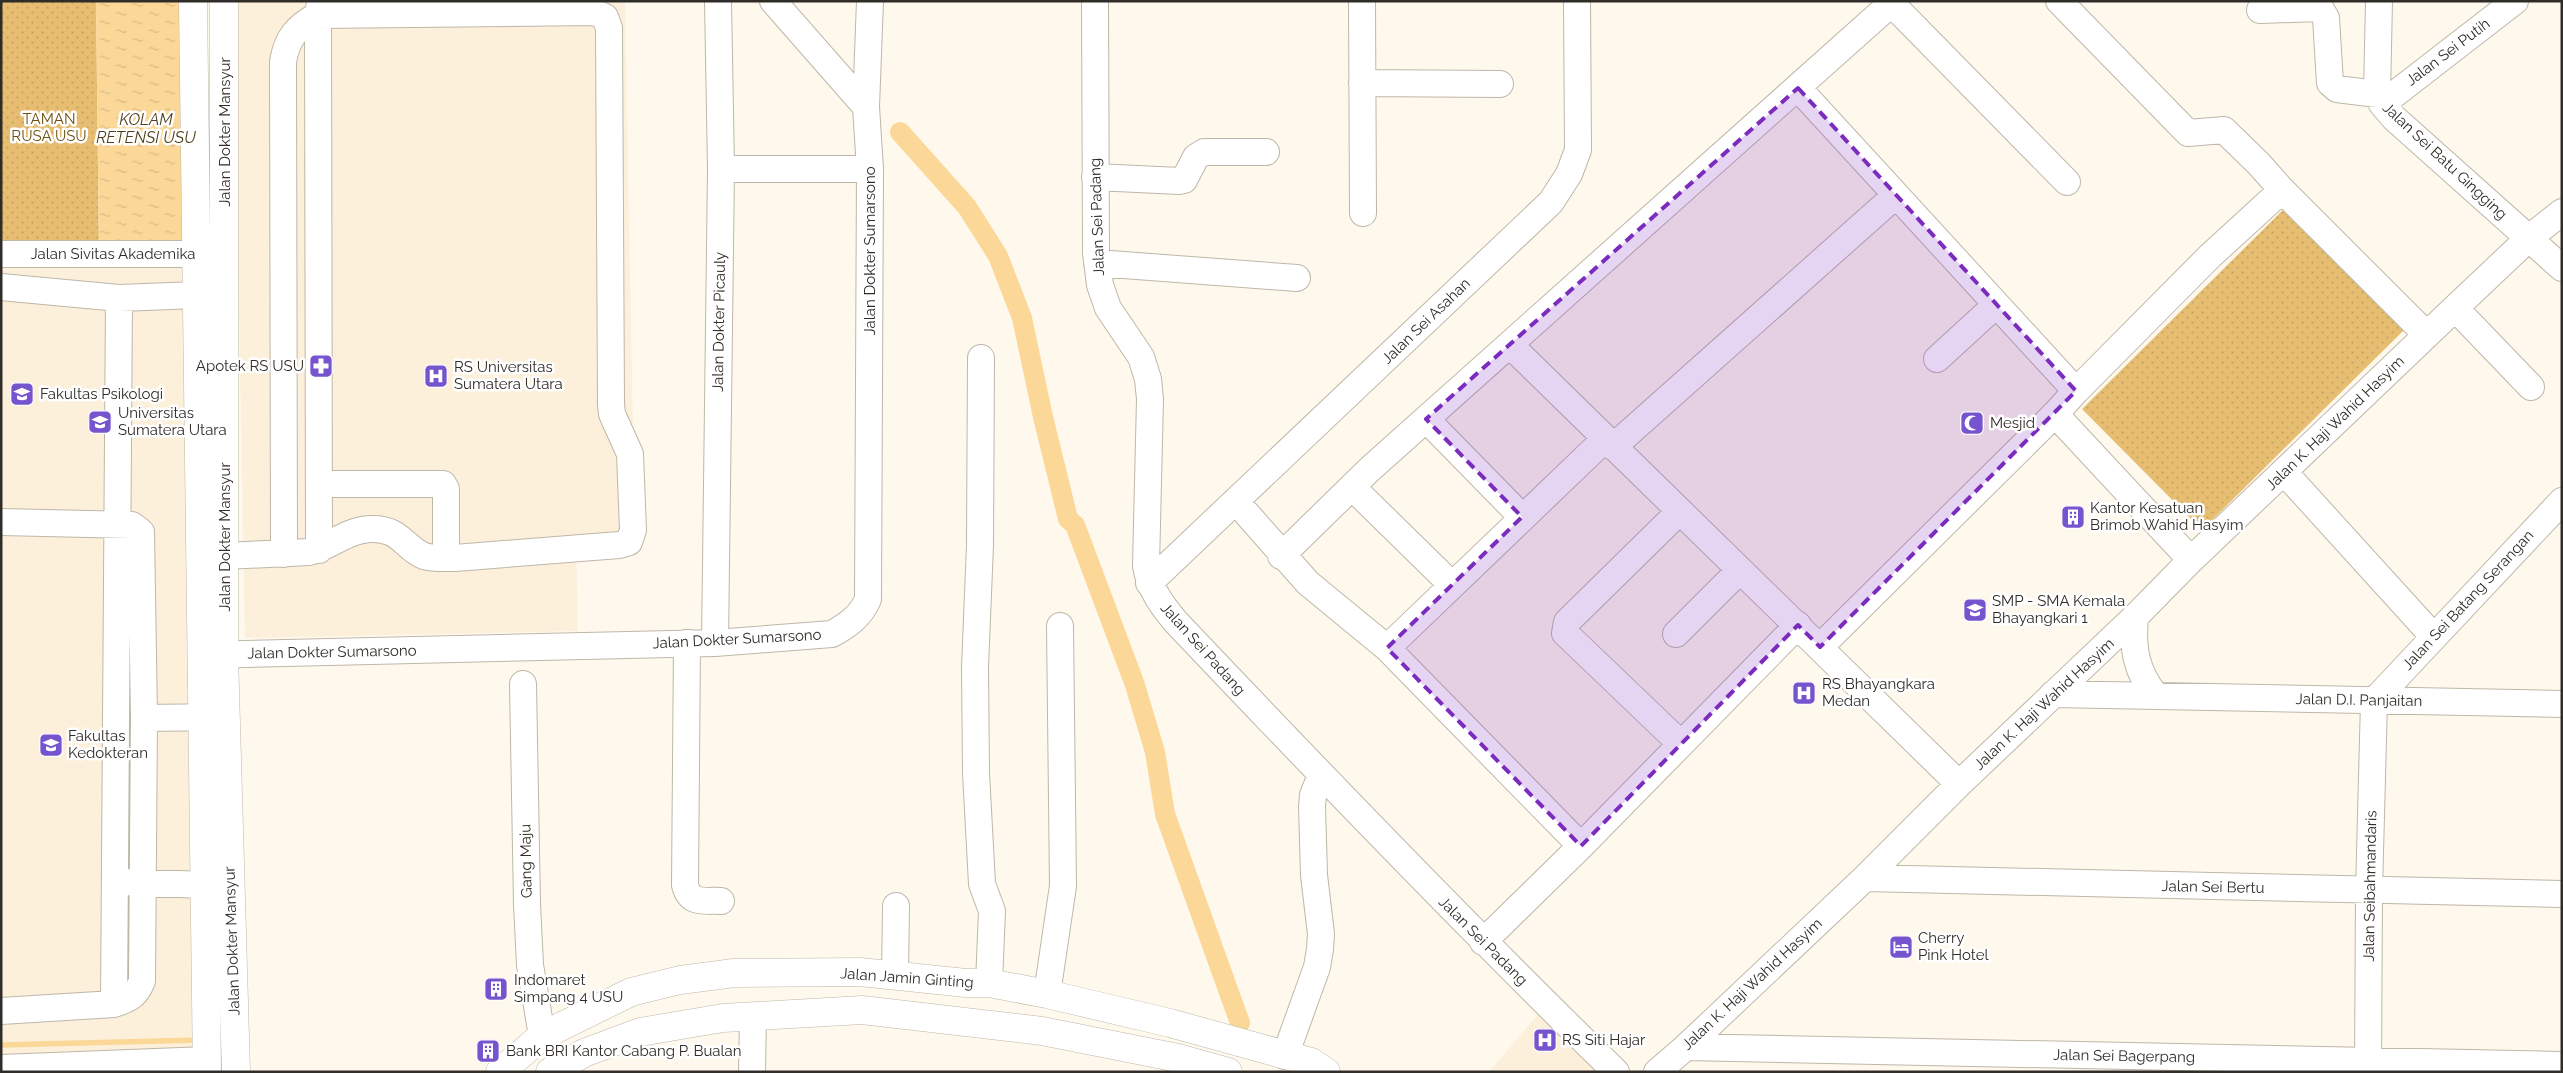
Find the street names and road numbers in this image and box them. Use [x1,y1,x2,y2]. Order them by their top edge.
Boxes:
street label: Jalan Sei Putih [2403,15,2493,89]
street label: Jalan Dokter Mansyur [216,57,234,207]
street label: Jalan Sei Batu Gingging [2379,99,2511,223]
street label: Jalan Sei Padang [1086,158,1108,276]
street label: Jalan Dokter Sumarsono [861,166,879,336]
street label: Jalan Sivitas Akademika [30,245,196,263]
street label: Jalan Dokter Picauly [709,252,729,392]
street label: Jalan Sei Asahan [1378,274,1474,368]
street label: Jalan K. Haji Wahid Hasyim [2262,352,2408,494]
street label: Jalan Dokter Mansyur [216,462,234,612]
street label: Jalan Sei Batang Serangan [2399,526,2537,674]
street label: Jalan Sei Padang [1157,599,1249,699]
street label: Jalan Dokter Sumarsono [652,626,822,652]
street label: Jalan K. Haji Wahid Hasyim [1970,634,2118,774]
street label: Jalan Dokter Sumarsono [247,642,417,662]
street label: Jalan D.I. Panjaitan [2295,690,2423,710]
street label: Jalan Seibahmandaris [2360,810,2380,962]
street label: Gang Maju [516,824,536,898]
street label: Jalan Dokter Mansyur [220,865,244,1016]
street label: Jalan Sei Bertu [2161,877,2265,897]
street label: Jalan Sei Padang [1435,893,1531,989]
street label: Jalan K. Haji Wahid Hasyim [1678,914,1826,1054]
street label: Jalan Jamin Ginting [840,964,974,992]
street label: Jalan Sei Bagerpang [2053,1046,2195,1066]

